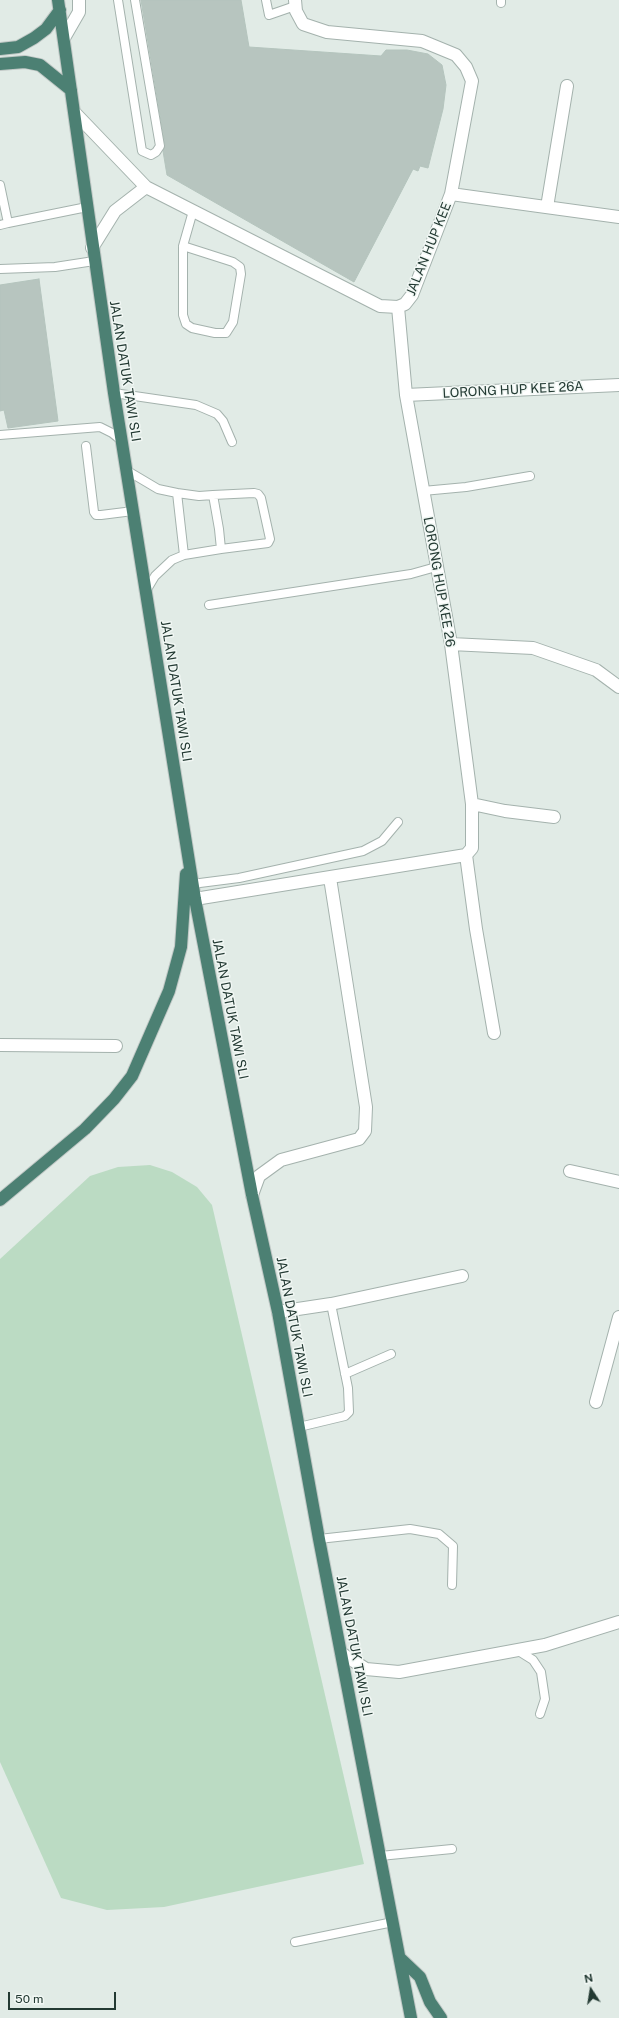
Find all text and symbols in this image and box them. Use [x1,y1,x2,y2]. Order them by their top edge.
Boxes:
street label: JALAN HUP KEE [403,200,455,298]
street label: JALAN DATUK TAWI SLI [106,299,144,443]
street label: LORONG HUP KEE 26A [442,379,584,401]
street label: LORONG HUP KEE 26 [420,516,458,648]
street label: JALAN DATUK TAWI SLI [157,619,195,763]
street label: JALAN DATUK TAWI SLI [209,937,251,1081]
street label: JALAN DATUK TAWI SLI [273,1255,315,1399]
street label: JALAN DATUK TAWI SLI [333,1574,375,1718]
north arrow [571,1970,611,2010]
text: N [583,1972,594,1985]
scale bar [10,1984,118,2010]
text: 50 m [15,1992,43,2006]

